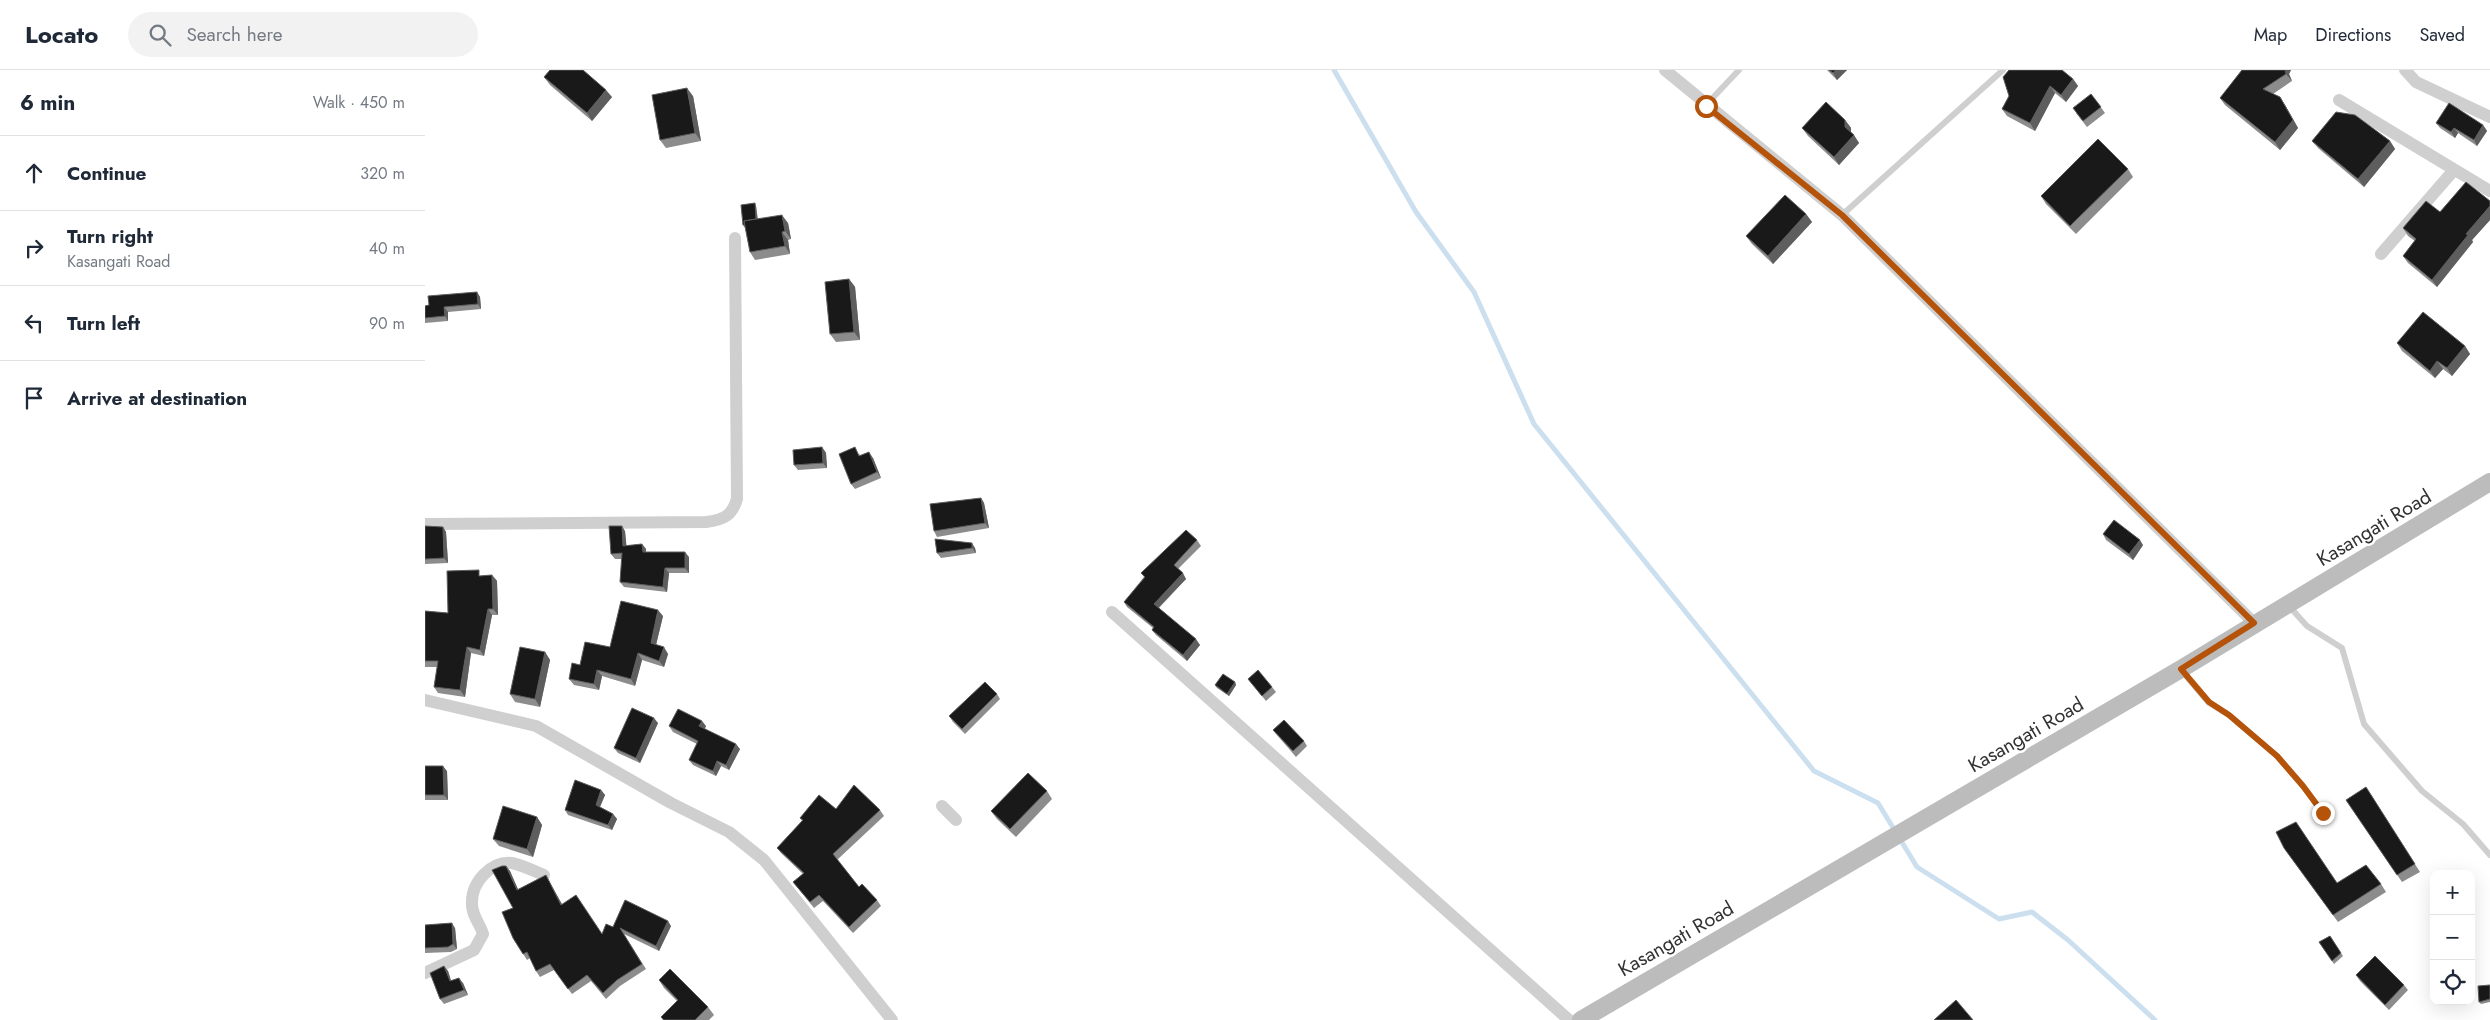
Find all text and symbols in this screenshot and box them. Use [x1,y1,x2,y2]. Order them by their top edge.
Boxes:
search box [128,12,478,57]
text: Locato [25,17,98,52]
icon: search [146,21,174,49]
text: Search here [186,21,283,48]
text: Map [2254,22,2287,48]
text: Directions [2315,22,2391,48]
text: Saved [2419,22,2465,48]
text: 6 min [20,88,75,118]
text: Walk · 450 m [313,91,405,114]
route start [1695,95,1718,118]
icon: ahead [20,159,48,187]
text: Continue [67,160,146,187]
text: 320 m [360,162,405,185]
text: Turn right [67,223,153,250]
icon: right [20,234,48,262]
text: 40 m [369,237,405,260]
text: Kasangati Road [67,250,170,273]
icon: left [20,309,48,337]
text: Turn left [67,310,140,337]
text: 90 m [369,312,405,335]
icon: arrive [20,384,48,412]
text: Arrive at destination [67,385,247,412]
street label: Kasangati Road [2311,482,2437,574]
street label: Kasangati Road [1963,690,2089,780]
route end [2312,802,2335,825]
map controls [2430,870,2475,1005]
button: + [2430,870,2475,915]
street label: Kasangati Road [1613,894,1739,984]
button: − [2430,915,2475,960]
button: locate [2430,960,2475,1005]

